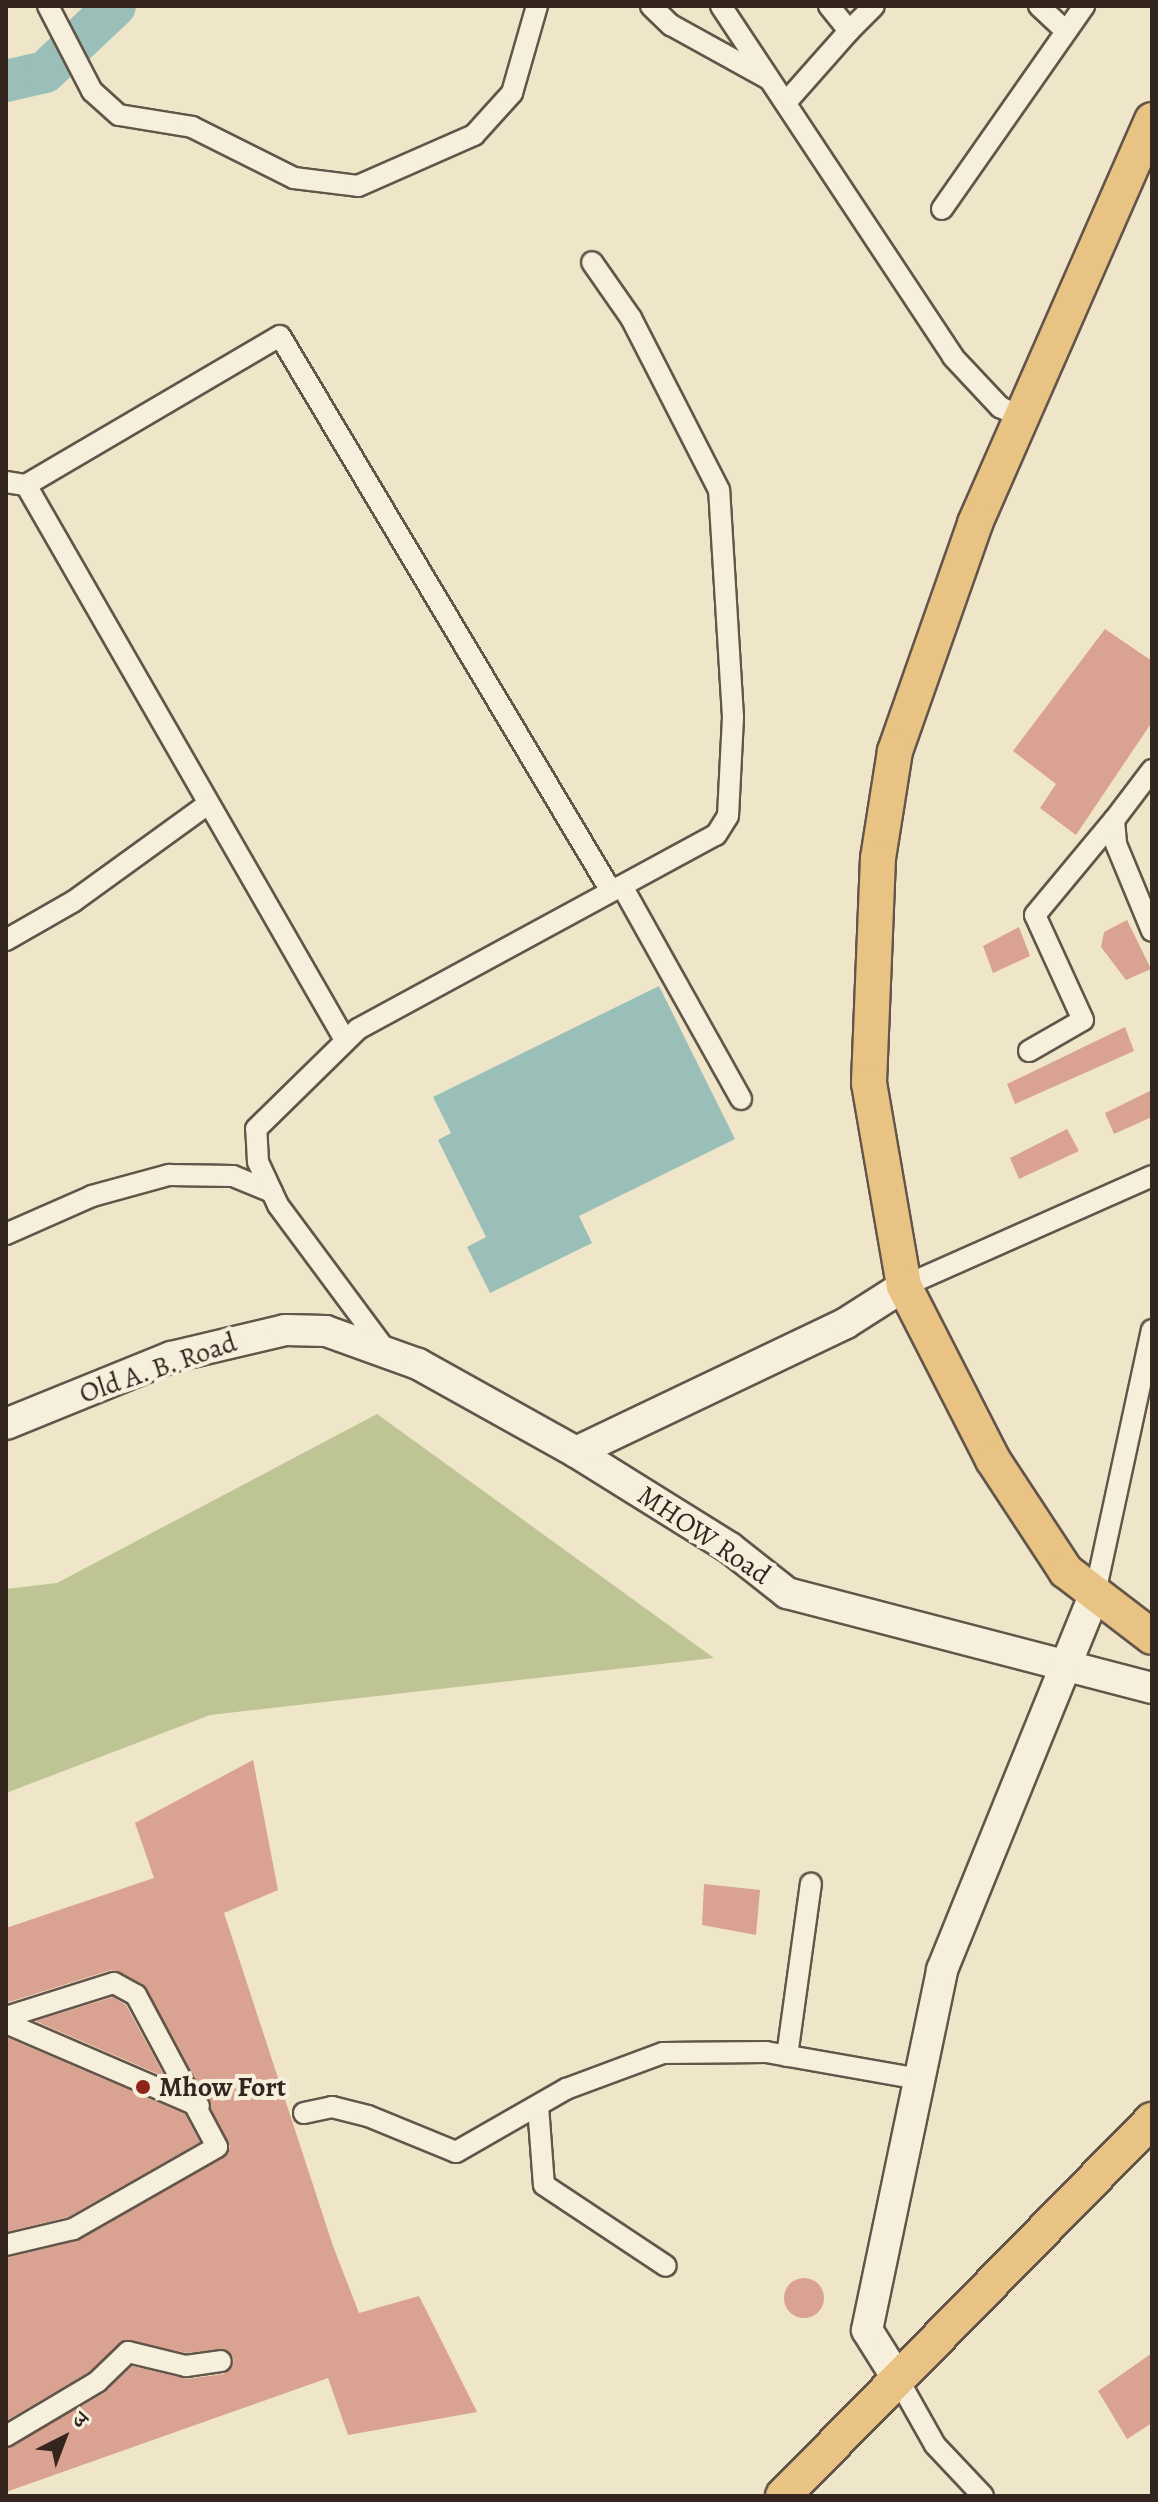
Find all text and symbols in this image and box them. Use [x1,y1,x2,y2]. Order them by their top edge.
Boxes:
street label: Old A. B. Road [74,1325,242,1411]
street label: MHOW Road [631,1478,777,1592]
place label: Mhow Fort [159,2070,286,2104]
marker: Mhow Fort [134,2078,152,2096]
north arrow [24,2398,104,2478]
text: उ [66,2405,94,2435]

